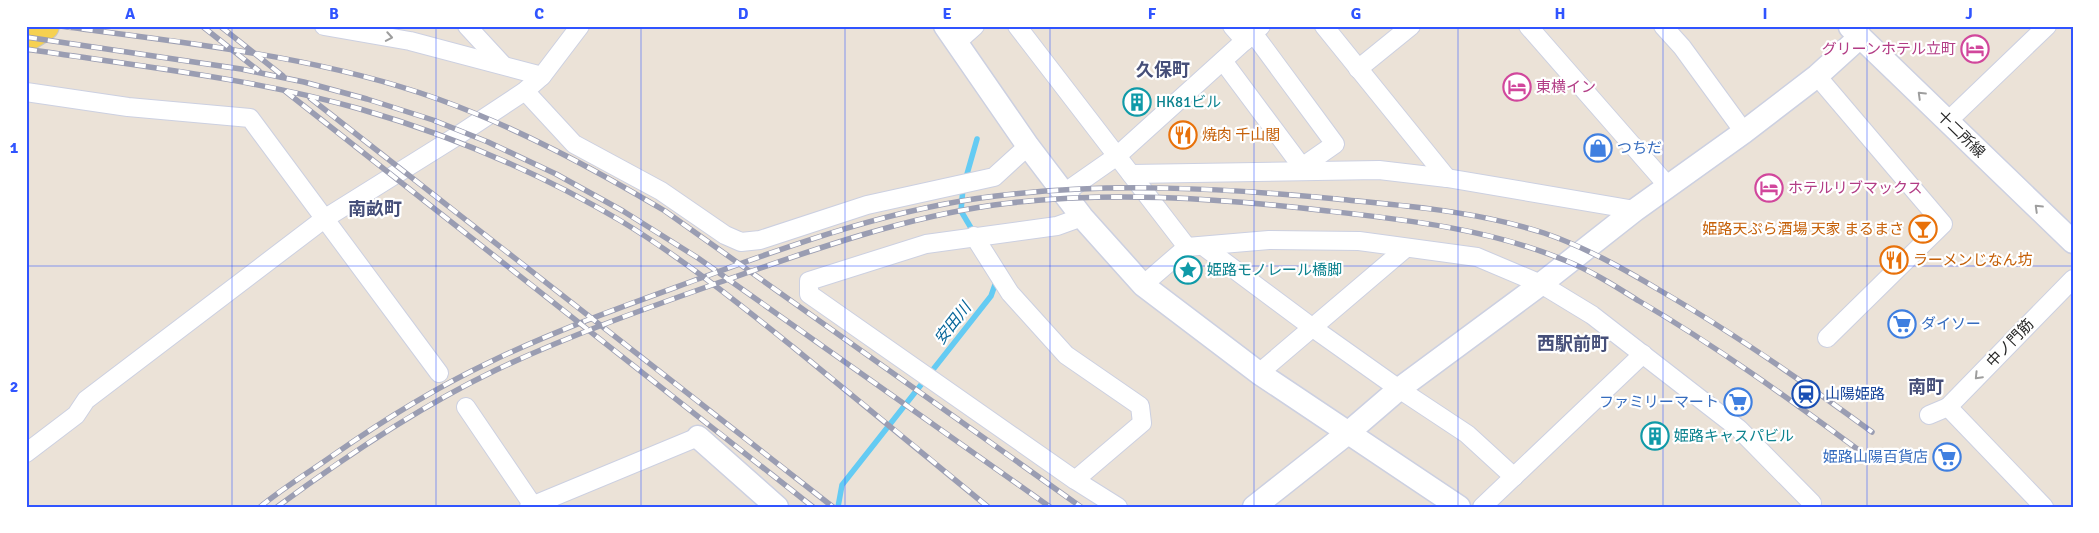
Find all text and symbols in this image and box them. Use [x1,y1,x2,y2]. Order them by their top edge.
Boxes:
text: A [125,4,136,24]
text: B [329,4,339,24]
text: C [534,4,544,24]
text: D [738,4,749,24]
text: E [942,4,952,24]
text: F [1148,4,1157,24]
text: G [1351,4,1361,24]
text: H [1555,4,1565,24]
text: I [1762,4,1768,24]
text: J [1965,4,1973,24]
one-way arrow [385,32,394,42]
hotel icon: グリーンホテル立町 [1960,34,1990,64]
place label: グリーンホテル立町 [1822,40,1956,58]
district label: 久保町 [1136,59,1190,81]
hotel icon: 東横イン [1502,72,1532,102]
place label: 東横イン [1536,78,1596,96]
building icon: HK81ビル [1122,87,1152,117]
one-way arrow [1917,92,1926,101]
place label: HK81ビル [1156,93,1221,111]
street label: 十二所線 [1933,107,1989,161]
restaurant icon: 焼肉 千山閣 [1168,120,1198,150]
place label: 焼肉 千山閣 [1202,126,1280,144]
shop icon: つちだ [1583,133,1613,163]
text: 1 [10,138,19,158]
place label: つちだ [1617,139,1662,157]
hotel icon: ホテルリブマックス [1754,173,1784,203]
place label: ホテルリブマックス [1788,179,1923,197]
district label: 南畝町 [348,198,402,220]
one-way arrow [2034,205,2043,214]
bar icon: 姫路天ぷら酒場 天家 まるまさ [1908,214,1938,244]
place label: 姫路天ぷら酒場 天家 まるまさ [1702,220,1904,238]
restaurant icon: ラーメンじなん坊 [1879,245,1909,275]
place label: ラーメンじなん坊 [1913,251,2032,269]
place icon: 姫路モノレール橋脚 [1173,255,1203,285]
place label: 姫路モノレール橋脚 [1207,261,1342,279]
water label: 安田川 [930,297,977,349]
supermarket icon: ダイソー [1887,309,1917,339]
place label: ダイソー [1921,315,1981,333]
street label: 中ノ門筋 [1983,315,2037,371]
district label: 西駅前町 [1537,333,1609,355]
one-way arrow [1975,371,1984,380]
district label: 南町 [1908,376,1944,398]
text: 2 [10,377,18,397]
station icon: 山陽姫路 [1791,379,1821,409]
place label: 山陽姫路 [1825,385,1885,403]
supermarket icon: ファミリーマート [1723,387,1753,417]
place label: ファミリーマート [1599,393,1719,411]
building icon: 姫路キャスパビル [1640,421,1670,451]
place label: 姫路キャスパビル [1674,427,1794,445]
supermarket icon: 姫路山陽百貨店 [1932,442,1962,472]
place label: 姫路山陽百貨店 [1823,448,1928,466]

